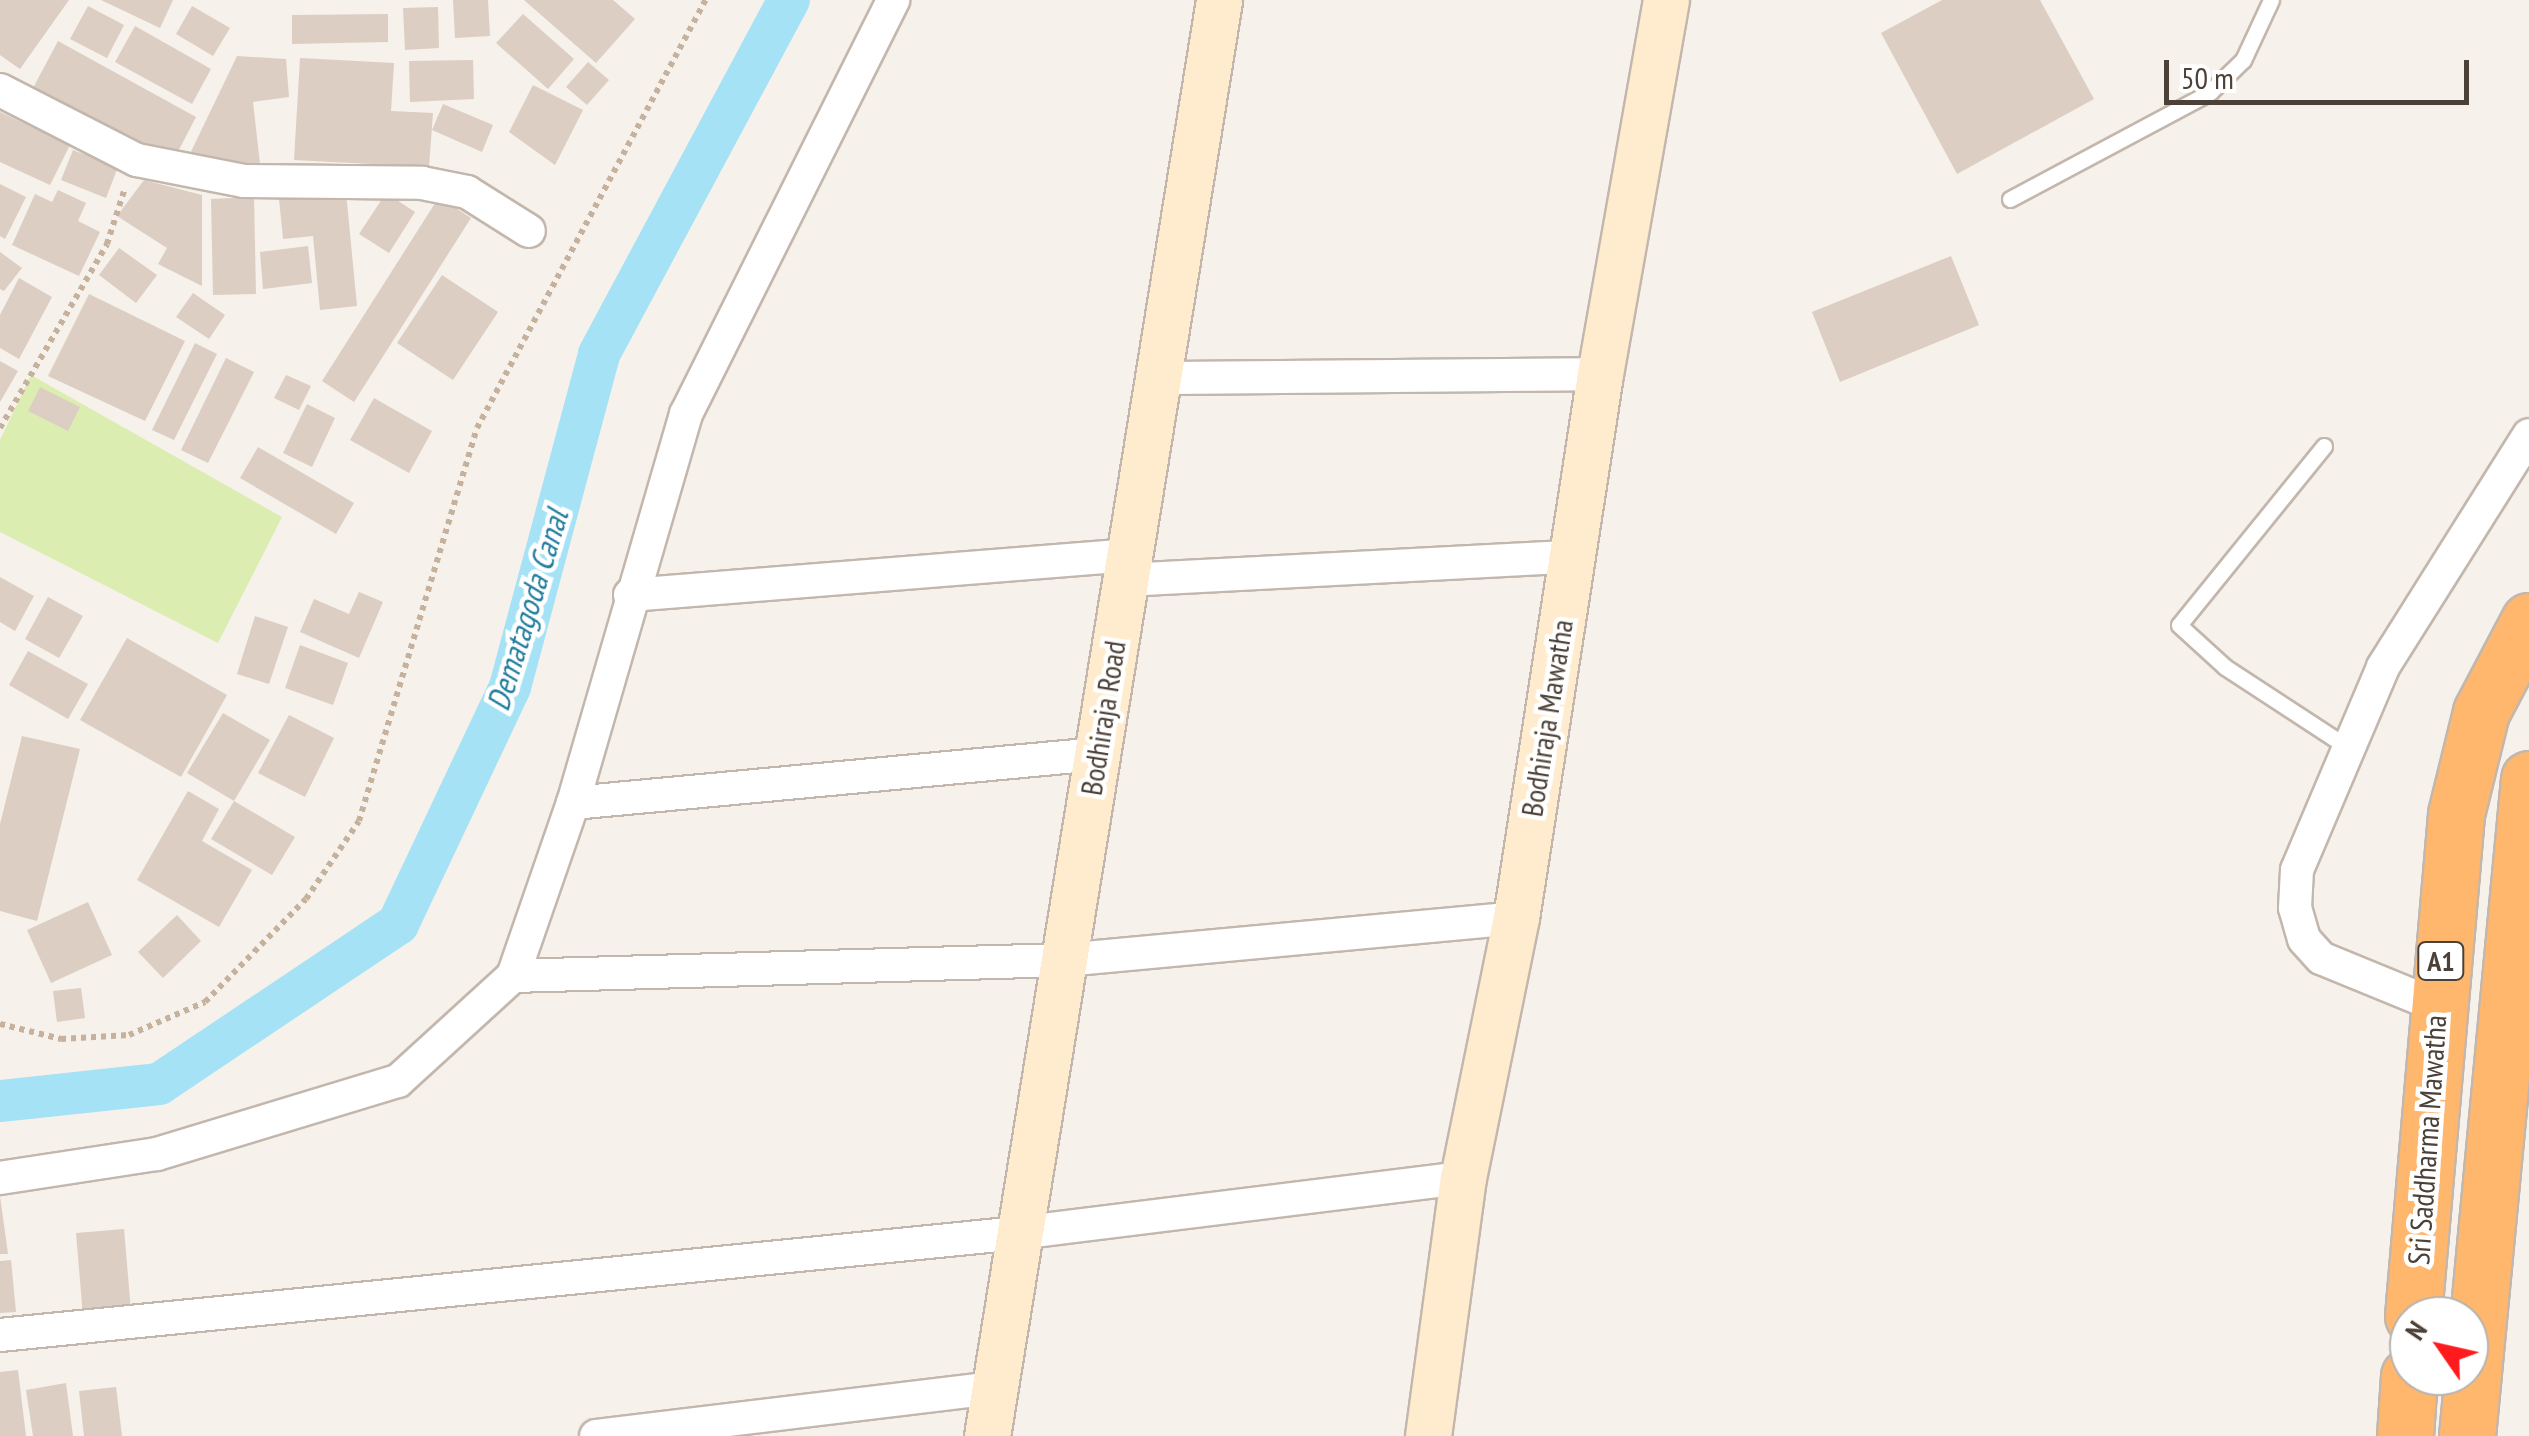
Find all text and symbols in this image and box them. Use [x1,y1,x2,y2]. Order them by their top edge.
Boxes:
scale bar [2169,40,2474,102]
text: 50 m [2181,58,2234,97]
water label: Dematagoda Canal [478,505,576,715]
street label: Bodhiraja Mawatha [1514,617,1580,819]
street label: Bodhiraja Road [1073,638,1133,798]
road number: A1 [2416,938,2466,984]
street label: Sri Saddharma Mawatha [2400,1014,2454,1266]
north arrow [2389,1296,2489,1396]
text: N [2396,1313,2435,1347]

